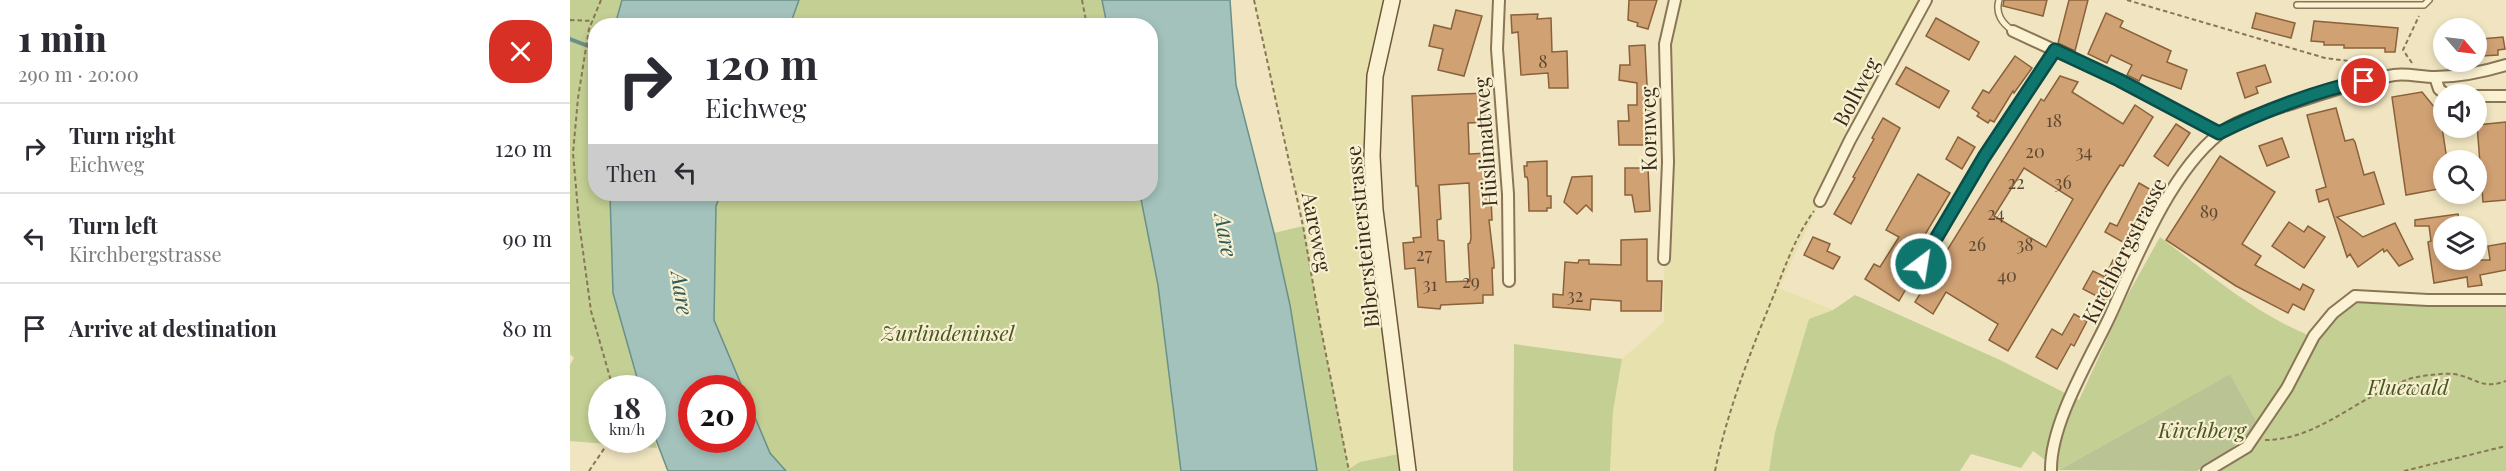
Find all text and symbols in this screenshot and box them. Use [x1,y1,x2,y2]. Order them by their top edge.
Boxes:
text: 1 min [18,13,107,61]
north arrow [2433,18,2487,72]
map controls [2433,18,2487,270]
button: close [489,20,552,83]
text: 120 m [705,35,818,91]
icon: right [606,42,684,120]
house number: 8 [1538,49,1548,73]
street label: Bollweg [1825,52,1885,130]
pin [2338,55,2389,106]
text: 290 m · 20:00 [18,60,139,87]
icon: arrive [2347,64,2380,97]
street label: Hüslimattweg [1465,76,1503,208]
button: sound [2433,84,2487,138]
street label: Kornweg [1632,86,1662,172]
text: Eichweg [705,89,807,125]
house number: 18 [2046,108,2062,132]
text: Turn right [69,120,175,150]
icon: right [18,132,51,165]
text: 120 m [495,133,552,163]
house number: 20 [2025,139,2045,163]
house number: 34 [2075,139,2093,163]
street label: Bibersteinerstrasse [1338,145,1384,329]
text: Eichweg [69,150,144,177]
button: search [2433,150,2487,204]
icon: left [669,156,702,189]
text: Then [606,158,657,188]
house number: 22 [2007,170,2025,194]
house number: 36 [2054,170,2072,194]
street label: Kirchbergstrasse [2074,172,2172,328]
street label: Aareweg [1296,189,1339,274]
house number: 89 [2200,199,2218,223]
house number: 24 [1987,201,2005,225]
water label: Aare [1208,209,1246,260]
text: Turn left [69,210,158,240]
button: layers [2433,216,2487,270]
icon: left [18,222,51,255]
text: 90 m [503,223,552,253]
position arrow [1889,232,1953,296]
house number: 26 [1968,232,1986,256]
house number: 38 [2016,232,2034,256]
text: Kirchbergstrasse [69,240,222,267]
house number: 27 [1416,242,1433,266]
house number: 40 [1997,263,2017,287]
water label: Aare [664,267,701,317]
house number: 29 [1462,269,1480,293]
house number: 31 [1423,272,1438,296]
house number: 32 [1567,283,1583,307]
icon: arrive [18,312,51,345]
text: Arrive at destination [69,313,277,343]
text: 80 m [502,313,552,343]
park label: Zurlindeninsel [881,318,1016,346]
park label: Fluewald [2366,372,2449,400]
speed limit sign: 20 [678,375,756,453]
text: 18 [613,387,641,427]
park label: Kirchberg [2157,415,2247,443]
text: km/h [609,419,645,439]

